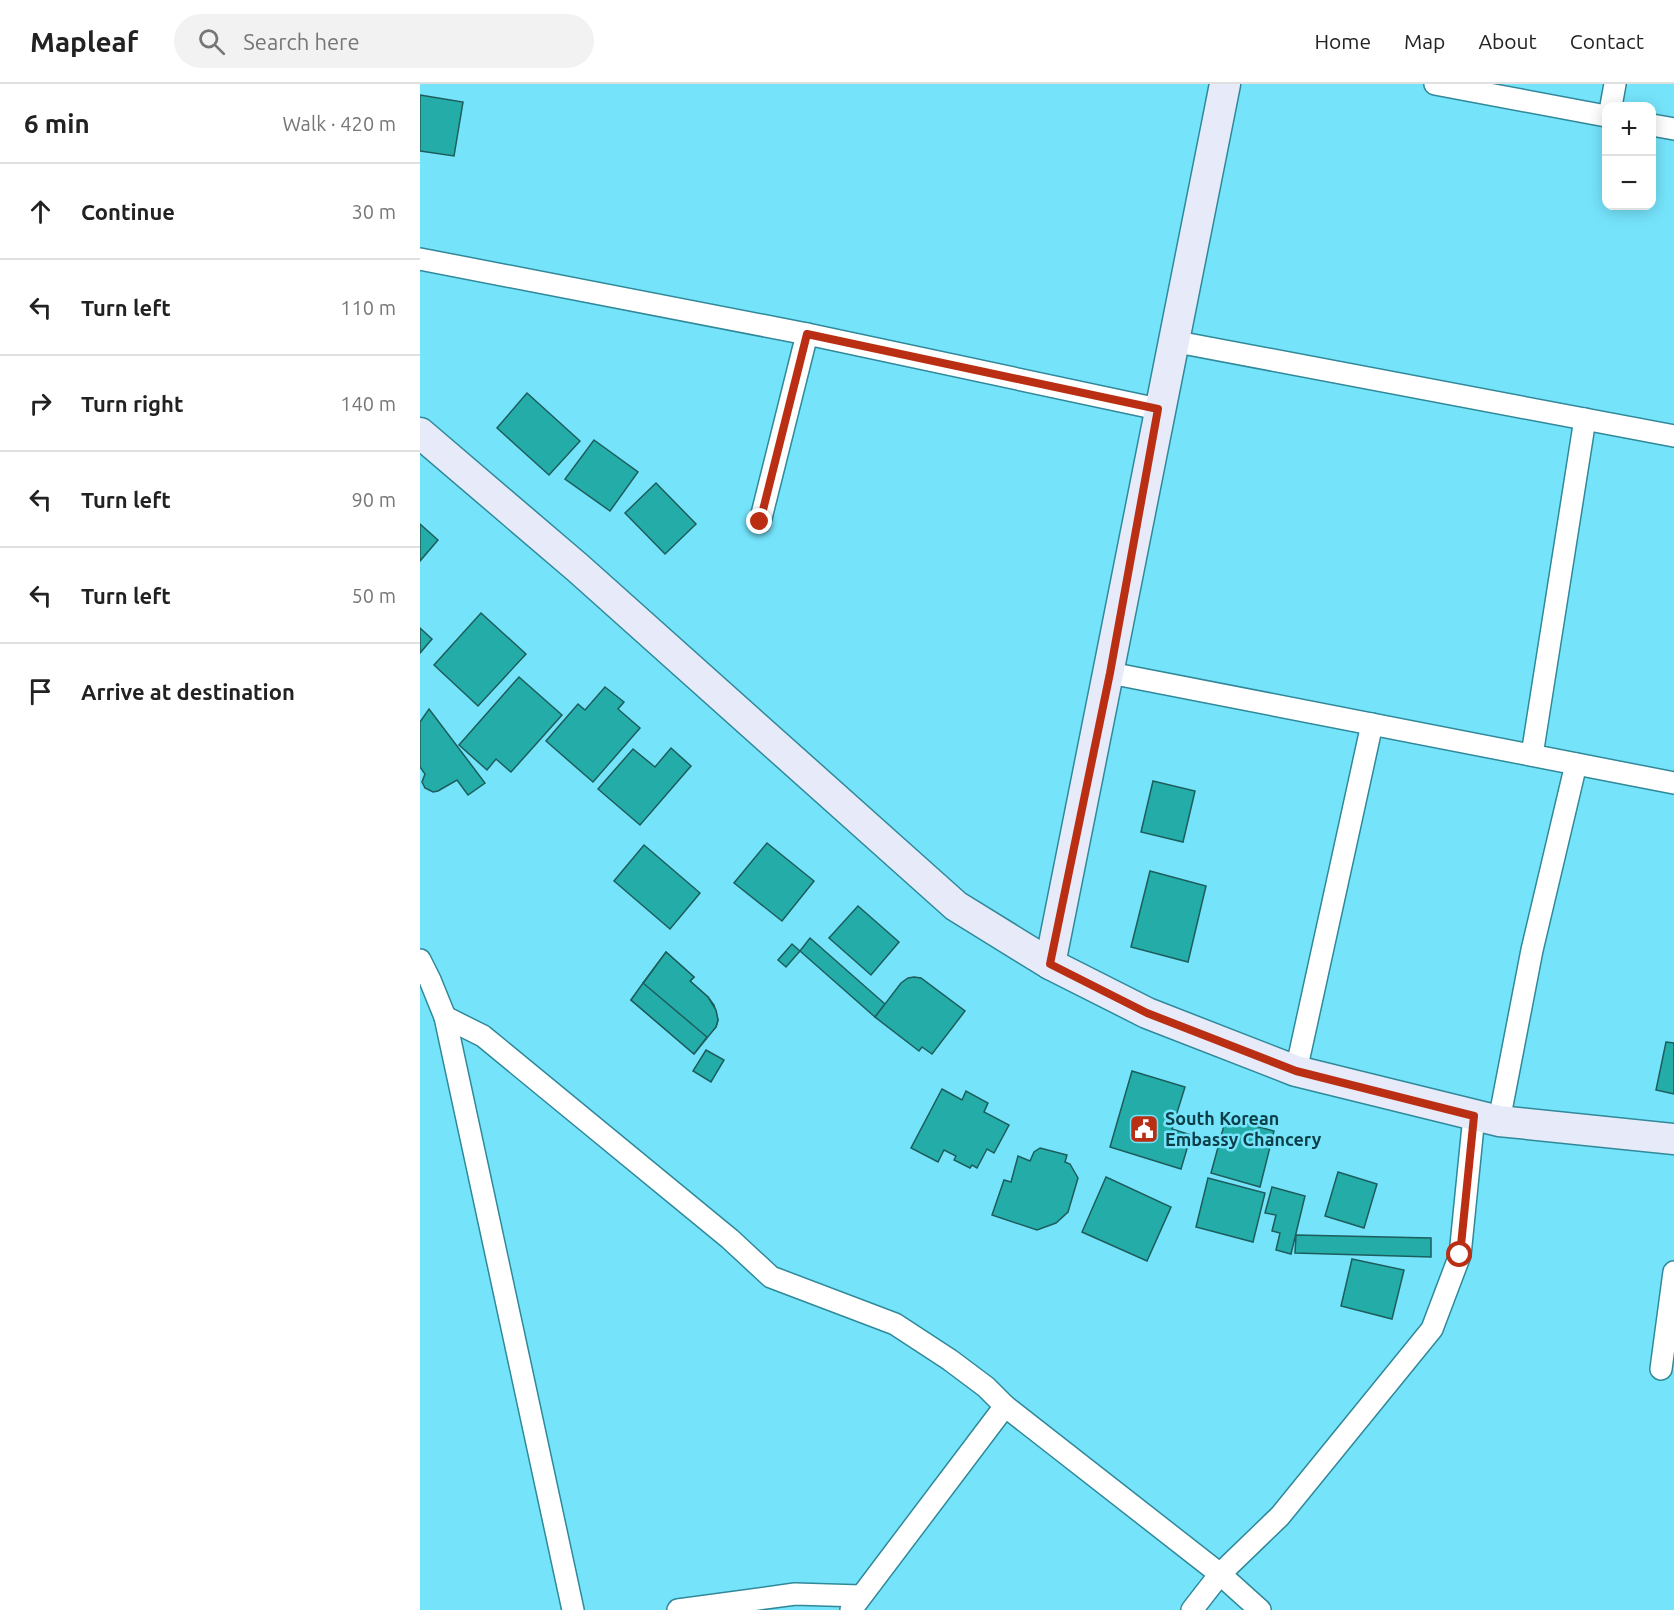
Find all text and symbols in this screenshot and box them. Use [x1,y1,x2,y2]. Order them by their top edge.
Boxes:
search box [174,14,594,68]
icon: search [195,25,228,58]
text: Mapleaf [30,26,138,57]
text: Search here [243,29,360,54]
text: Home [1314,29,1371,53]
text: Map [1404,29,1445,53]
text: About [1478,29,1537,53]
text: Contact [1570,29,1644,53]
map controls [1602,102,1656,210]
button: + [1602,102,1656,156]
text: 6 min [24,109,90,138]
text: Walk · 420 m [283,112,396,135]
button: − [1602,156,1656,210]
icon: ahead [24,195,57,228]
text: Continue [81,199,175,224]
text: 30 m [352,200,396,223]
icon: left [24,291,57,324]
text: Turn left [81,295,171,320]
text: 110 m [340,296,396,319]
icon: right [24,387,57,420]
text: Turn right [81,391,183,416]
text: 140 m [340,392,396,415]
icon: left [24,483,57,516]
text: Turn left [81,487,171,512]
text: 90 m [352,488,396,511]
route end [746,508,772,534]
icon: left [24,579,57,612]
text: Turn left [81,583,171,608]
text: 50 m [352,584,396,607]
icon: arrive [24,675,57,708]
text: Arrive at destination [81,679,295,704]
place label: South Korean Embassy Chancery [1165,1108,1322,1149]
public building icon: South Korean Embassy Chancery [1128,1113,1160,1145]
route start [1446,1241,1472,1267]

